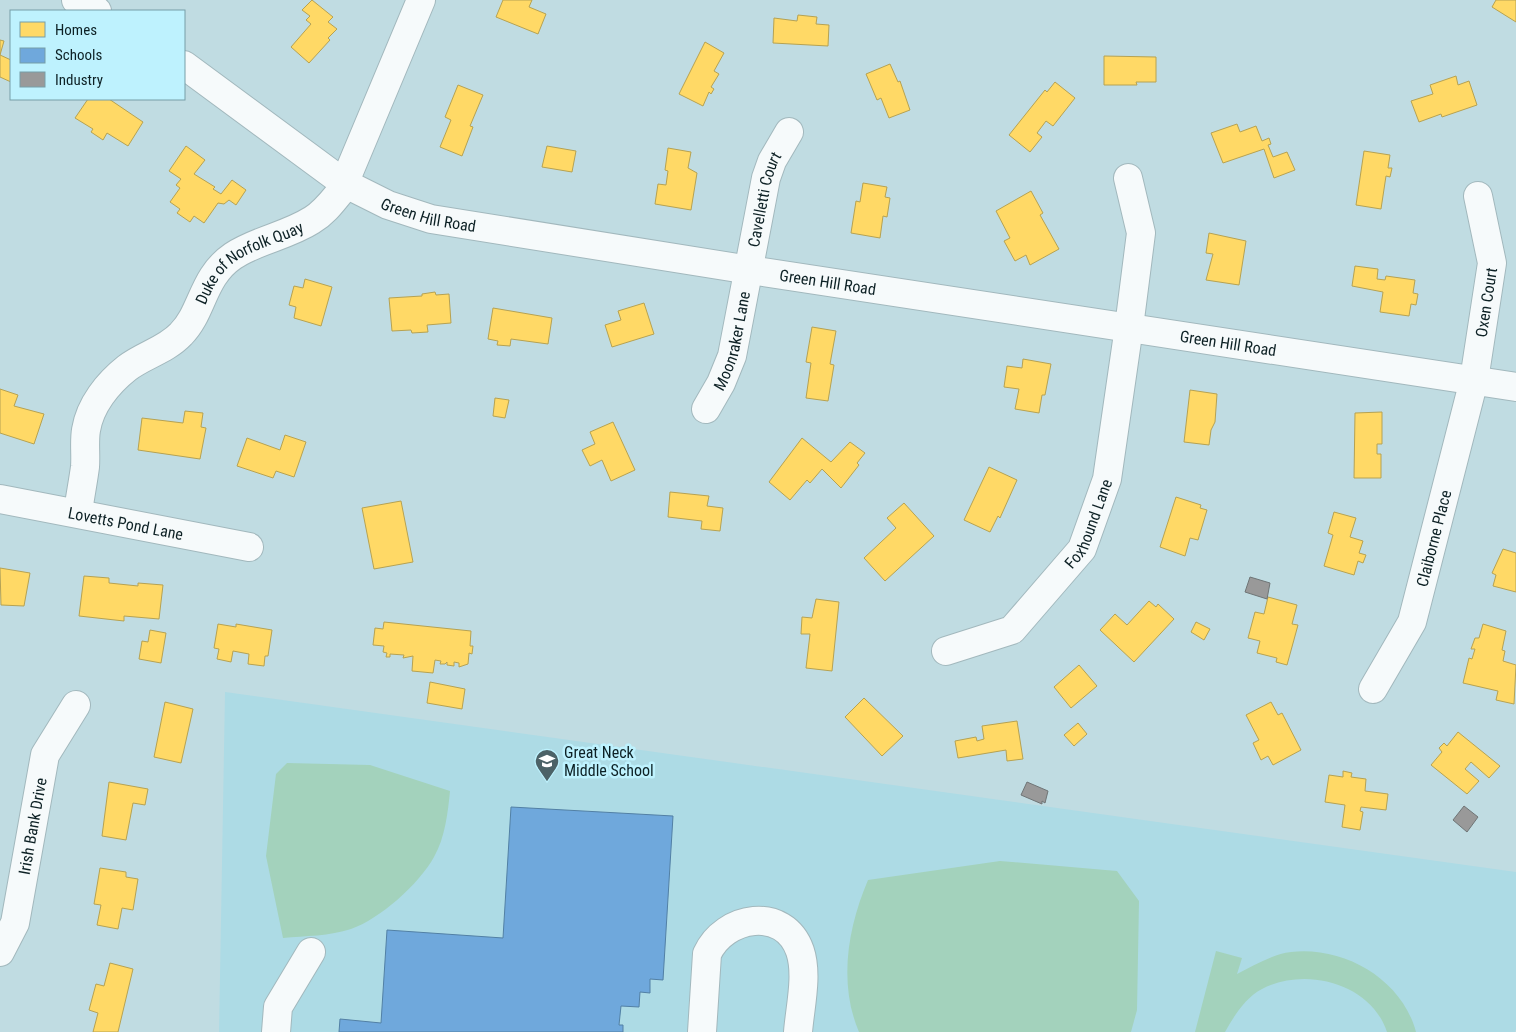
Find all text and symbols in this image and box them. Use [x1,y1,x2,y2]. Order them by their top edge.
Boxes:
legend [10,10,185,100]
text: Homes [55,21,97,39]
text: Schools [55,46,102,64]
text: Industry [55,71,103,89]
street label: Cavelletti Court [744,148,785,249]
street label: Green Hill Road [378,194,477,236]
street label: Duke of Norfolk Quay [191,217,307,307]
street label: Green Hill Road [778,265,877,299]
street label: Oxen Court [1471,266,1501,338]
street label: Moonraker Lane [709,290,754,394]
street label: Green Hill Road [1179,326,1278,360]
street label: Foxhound Lane [1060,476,1116,572]
street label: Claiborne Place [1412,488,1455,589]
street label: Lovetts Pond Lane [66,503,185,544]
place label: Great Neck Middle School [564,743,654,780]
school or university icon: Great Neck Middle School [534,748,560,782]
street label: Irish Bank Drive [14,776,50,876]

